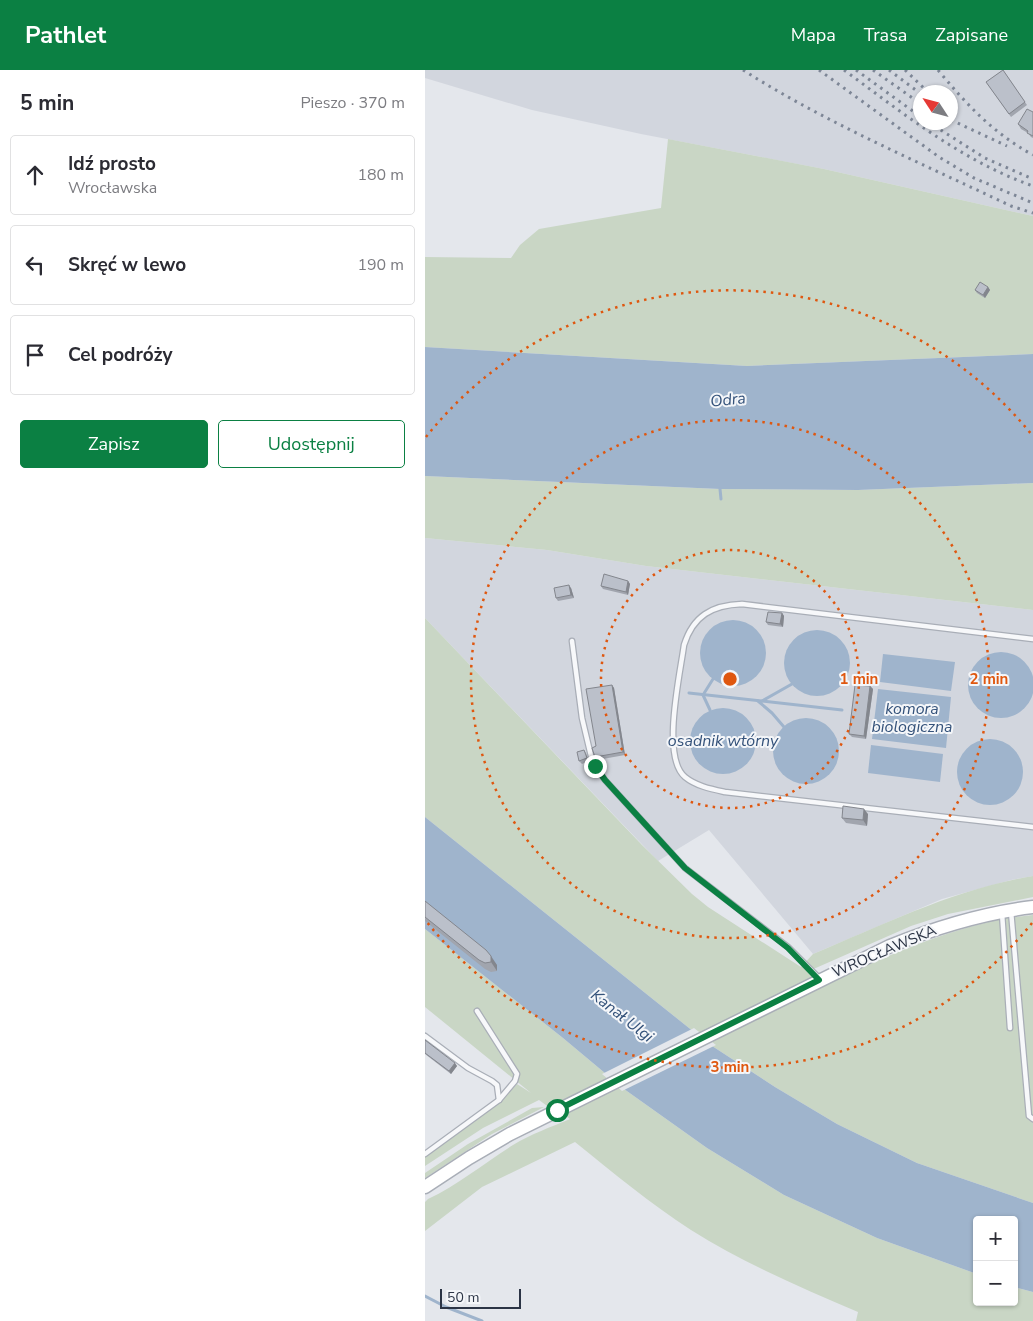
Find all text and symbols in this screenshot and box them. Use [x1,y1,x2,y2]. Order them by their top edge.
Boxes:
text: Pathlet [25,19,106,51]
text: Mapa [791,23,836,47]
text: Trasa [864,23,907,47]
text: Zapisane [935,23,1008,47]
north arrow [913,85,958,130]
text: 5 min [20,89,74,117]
text: Pieszo · 370 m [300,92,405,114]
text: Idź prosto [68,151,156,177]
icon: ahead [21,161,49,189]
text: 180 m [357,164,404,186]
text: Wrocławska [68,177,157,199]
icon: left [21,251,49,279]
text: Skręć w lewo [68,252,186,278]
text: 190 m [357,254,404,276]
icon: arrive [21,341,49,369]
text: Cel podróży [68,342,172,368]
water label: Odra [709,387,747,413]
button: Zapisz [20,420,208,468]
button: Udostępnij [218,420,405,468]
text: 1 min [840,669,878,689]
text: 2 min [970,669,1008,689]
centre of rings [721,670,739,688]
water label: komora biologiczna [872,698,952,738]
water label: osadnik wtórny [668,730,779,752]
route end [584,755,607,778]
street label: WROCŁAWSKA [829,920,939,982]
water label: Kanał Ulgi [586,984,658,1048]
text: 3 min [711,1057,749,1077]
route start [546,1099,569,1122]
map controls [973,1216,1018,1306]
button: + [973,1216,1018,1261]
button: − [973,1261,1018,1306]
scale bar [440,1286,521,1309]
text: 50 m [447,1288,479,1307]

